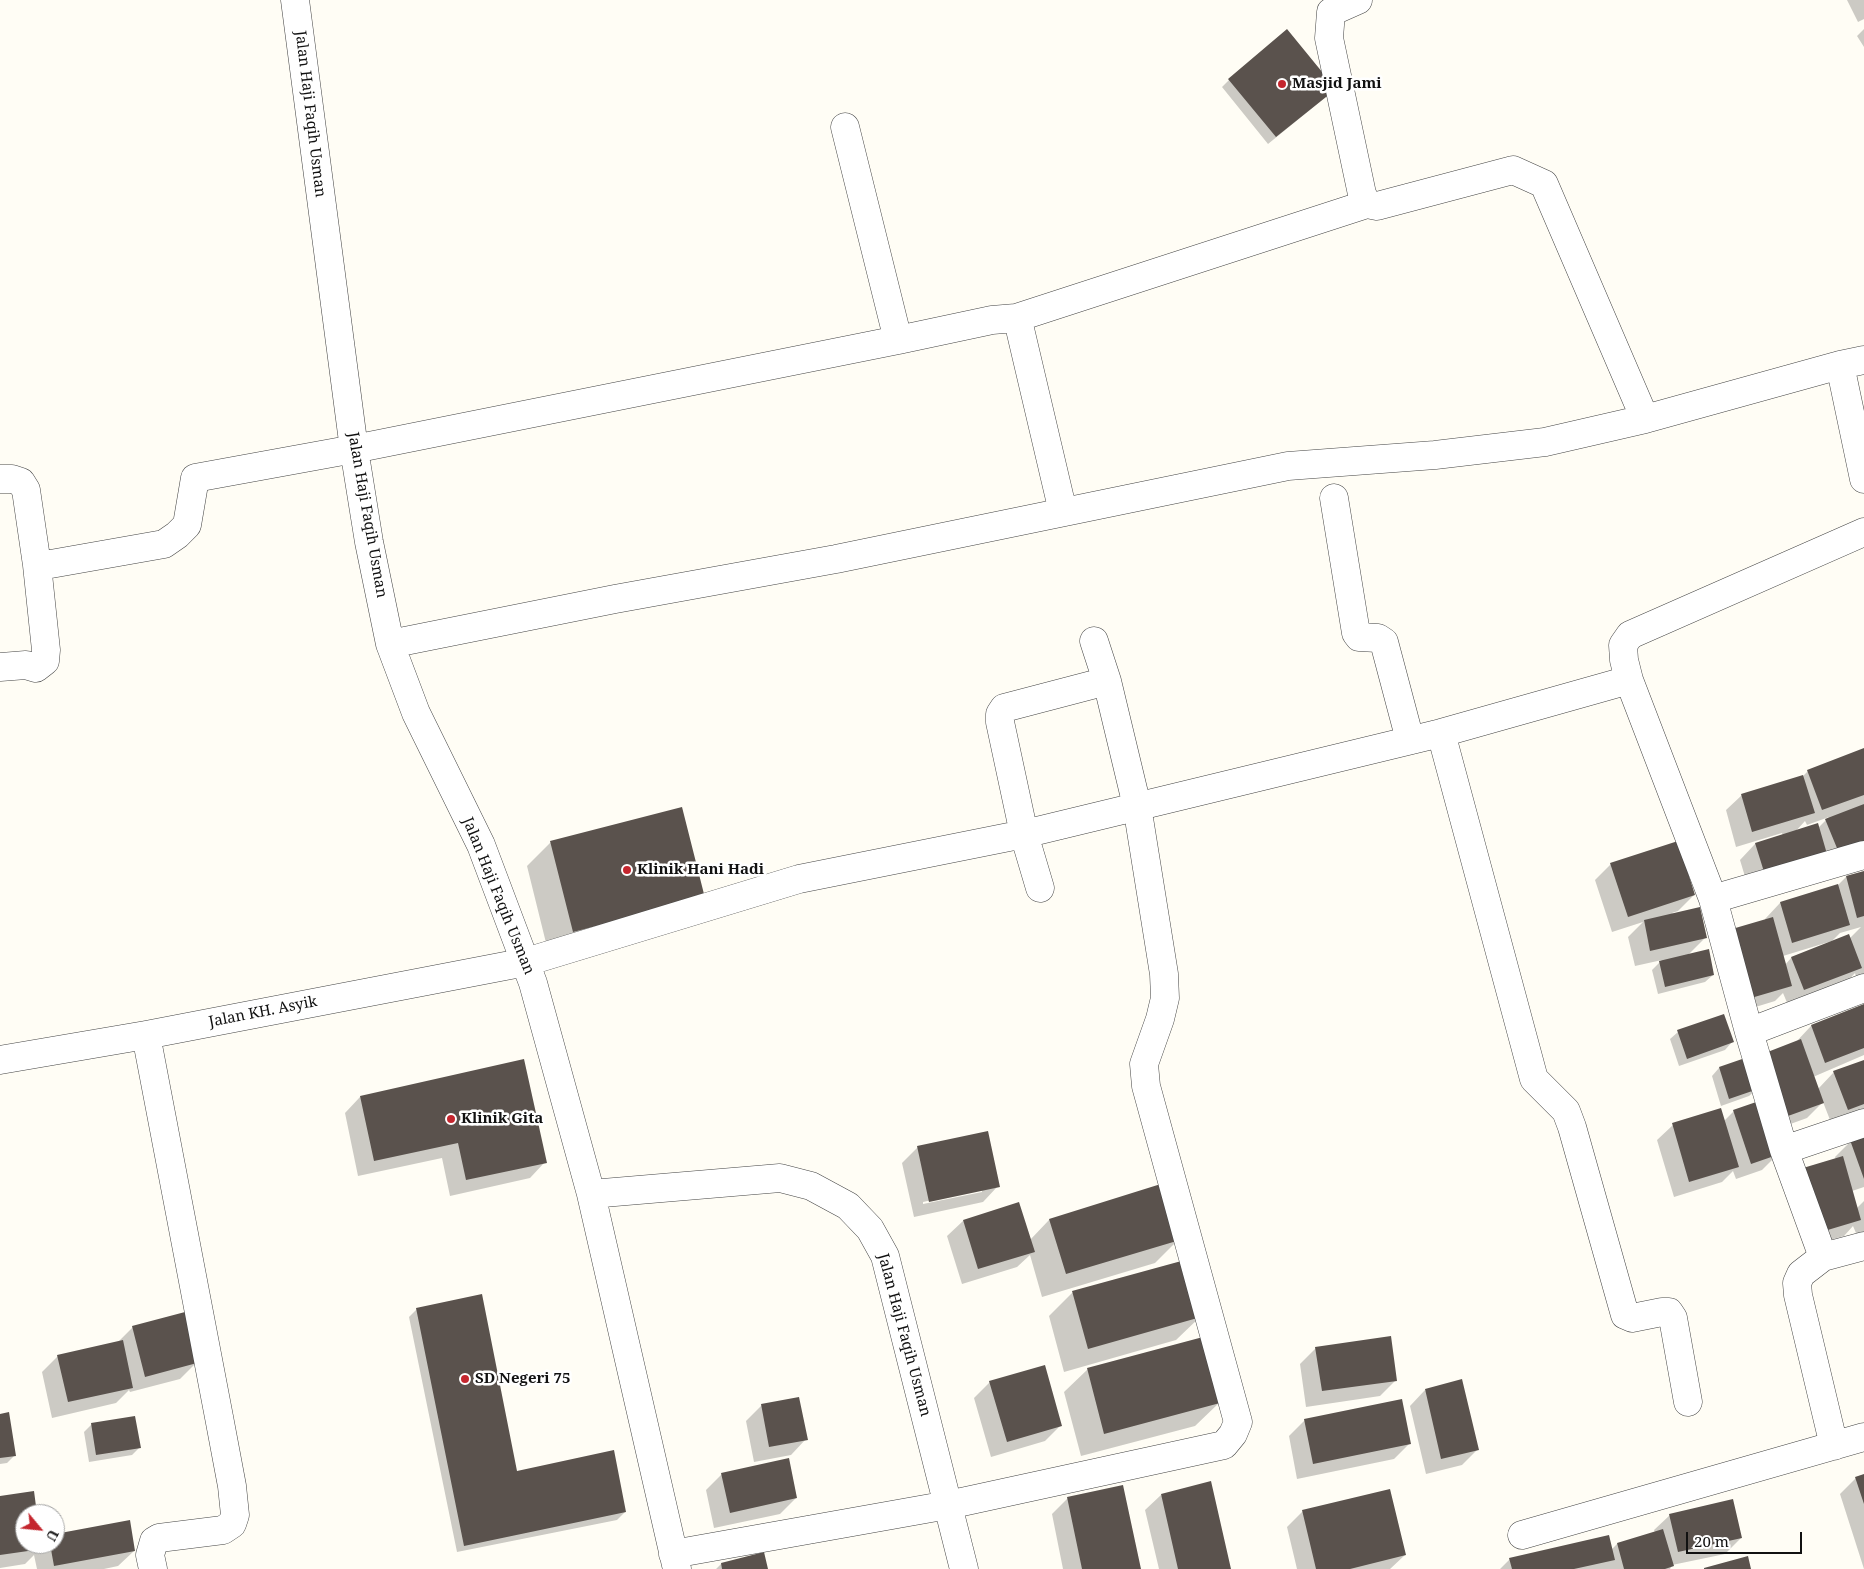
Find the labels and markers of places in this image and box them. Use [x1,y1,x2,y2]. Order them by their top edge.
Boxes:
place label: Masjid Jami [1292,75,1382,93]
marker: Masjid Jami [1276,78,1288,90]
place label: Klinik Hani Hadi [637,861,764,879]
marker: Klinik Hani Hadi [621,864,633,876]
place label: Klinik Gita [461,1110,543,1128]
marker: Klinik Gita [445,1113,457,1125]
place label: SD Negeri 75 [475,1370,570,1388]
marker: SD Negeri 75 [459,1373,471,1385]

